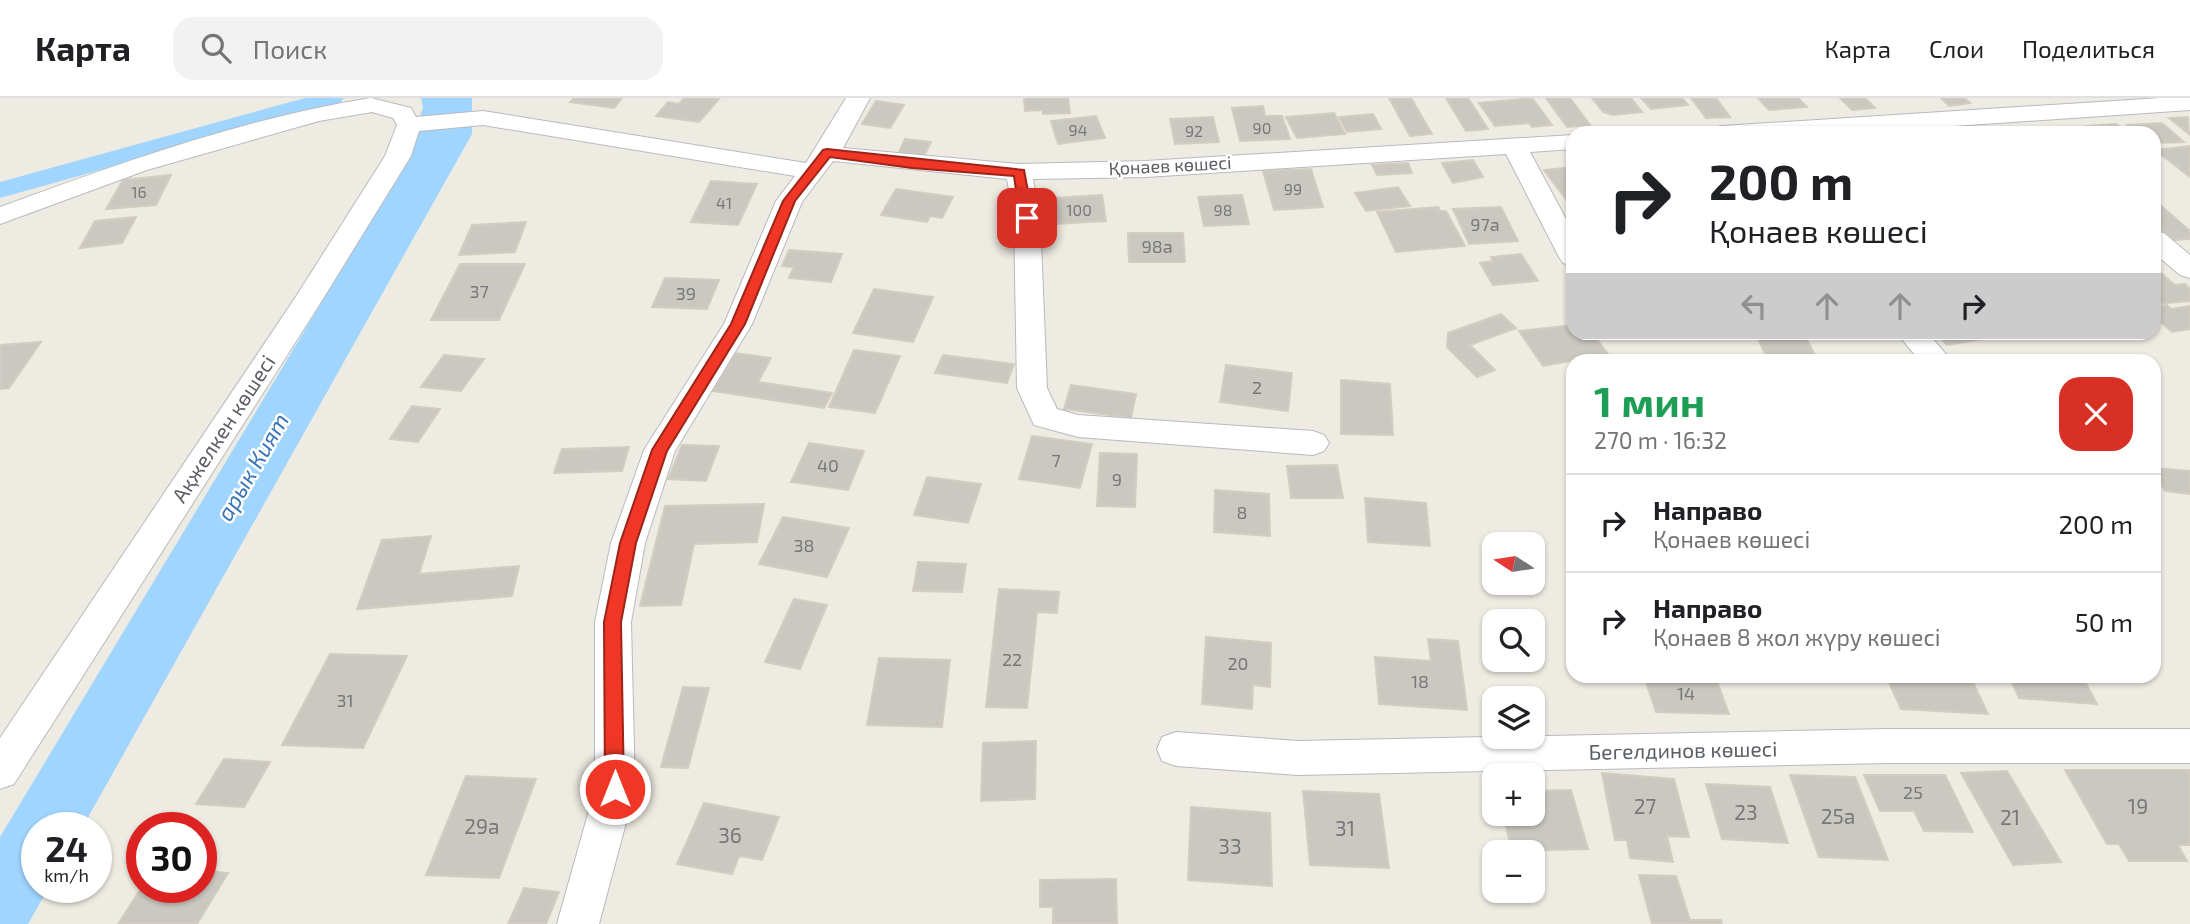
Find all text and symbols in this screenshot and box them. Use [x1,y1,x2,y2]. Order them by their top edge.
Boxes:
search box [173,17,663,80]
text: Карта [35,28,131,68]
icon: search [197,29,235,67]
text: Поиск [253,33,327,64]
text: Карта [1824,34,1891,63]
text: Слои [1929,34,1984,63]
text: Поделиться [2022,34,2155,63]
house number: 90 [1253,118,1271,137]
house number: 94 [1069,120,1088,139]
house number: 92 [1185,121,1203,140]
street label: Қонаев көшесі [1108,151,1232,179]
text: 200 m [1709,151,1853,210]
icon: right [1594,154,1685,245]
house number: 99 [1284,179,1302,198]
house number: 16 [131,182,147,201]
pin [997,188,1057,248]
house number: 41 [716,193,732,212]
icon: arrive [1008,199,1046,237]
house number: 100 [1066,200,1092,219]
house number: 98 [1214,200,1232,219]
text: Қонаев көшесі [1709,211,1928,249]
house number: 97а [1470,213,1500,235]
house number: 98а [1141,235,1173,257]
house number: 37 [469,280,489,302]
house number: 39 [676,282,696,304]
icon: left [1735,287,1773,325]
icon: ahead [1808,287,1846,325]
icon: ahead [1881,287,1919,325]
icon: right [1954,287,1992,325]
street label: Ақжелкен көшесі [166,350,280,507]
text: 1 мин [1594,375,1705,425]
house number: 2 [1252,376,1262,398]
button: close [2059,377,2133,451]
water label: арык Кият [210,408,294,525]
text: 270 m · 16:32 [1594,426,1727,454]
house number: 7 [1051,449,1061,471]
house number: 40 [817,454,839,476]
house number: 9 [1112,468,1122,490]
text: Направо [1653,494,1762,525]
house number: 8 [1237,501,1247,523]
icon: right [1594,504,1632,542]
text: 200 m [2058,508,2133,539]
text: Қонаев көшесі [1653,525,1810,553]
north arrow [1482,532,1545,595]
map controls [1482,532,1545,903]
house number: 38 [794,534,814,556]
text: Направо [1653,592,1762,623]
icon: right [1594,602,1632,640]
text: 50 m [2075,606,2133,637]
button: search [1482,609,1545,672]
text: Қонаев 8 жол жүру көшесі [1653,623,1941,651]
house number: 22 [1002,648,1022,670]
house number: 20 [1228,652,1248,674]
house number: 18 [1411,670,1429,692]
house number: 14 [1677,682,1695,704]
button: layers [1482,686,1545,749]
house number: 31 [336,689,354,711]
street label: Бегелдинов көшесі [1588,735,1778,764]
position arrow [578,752,652,826]
button: + [1482,763,1545,826]
house number: 25 [1903,781,1923,803]
house number: 27 [1634,793,1657,818]
house number: 19 [2128,793,2148,818]
house number: 23 [1734,799,1758,824]
house number: 25а [1821,803,1855,828]
house number: 21 [2000,804,2020,829]
speed limit sign: 30 [126,812,217,903]
house number: 29а [464,813,500,838]
house number: 31 [1335,815,1355,840]
house number: 36 [718,822,742,847]
text: 24 [45,827,88,869]
house number: 33 [1218,833,1242,858]
button: − [1482,840,1545,903]
text: km/h [44,864,89,886]

